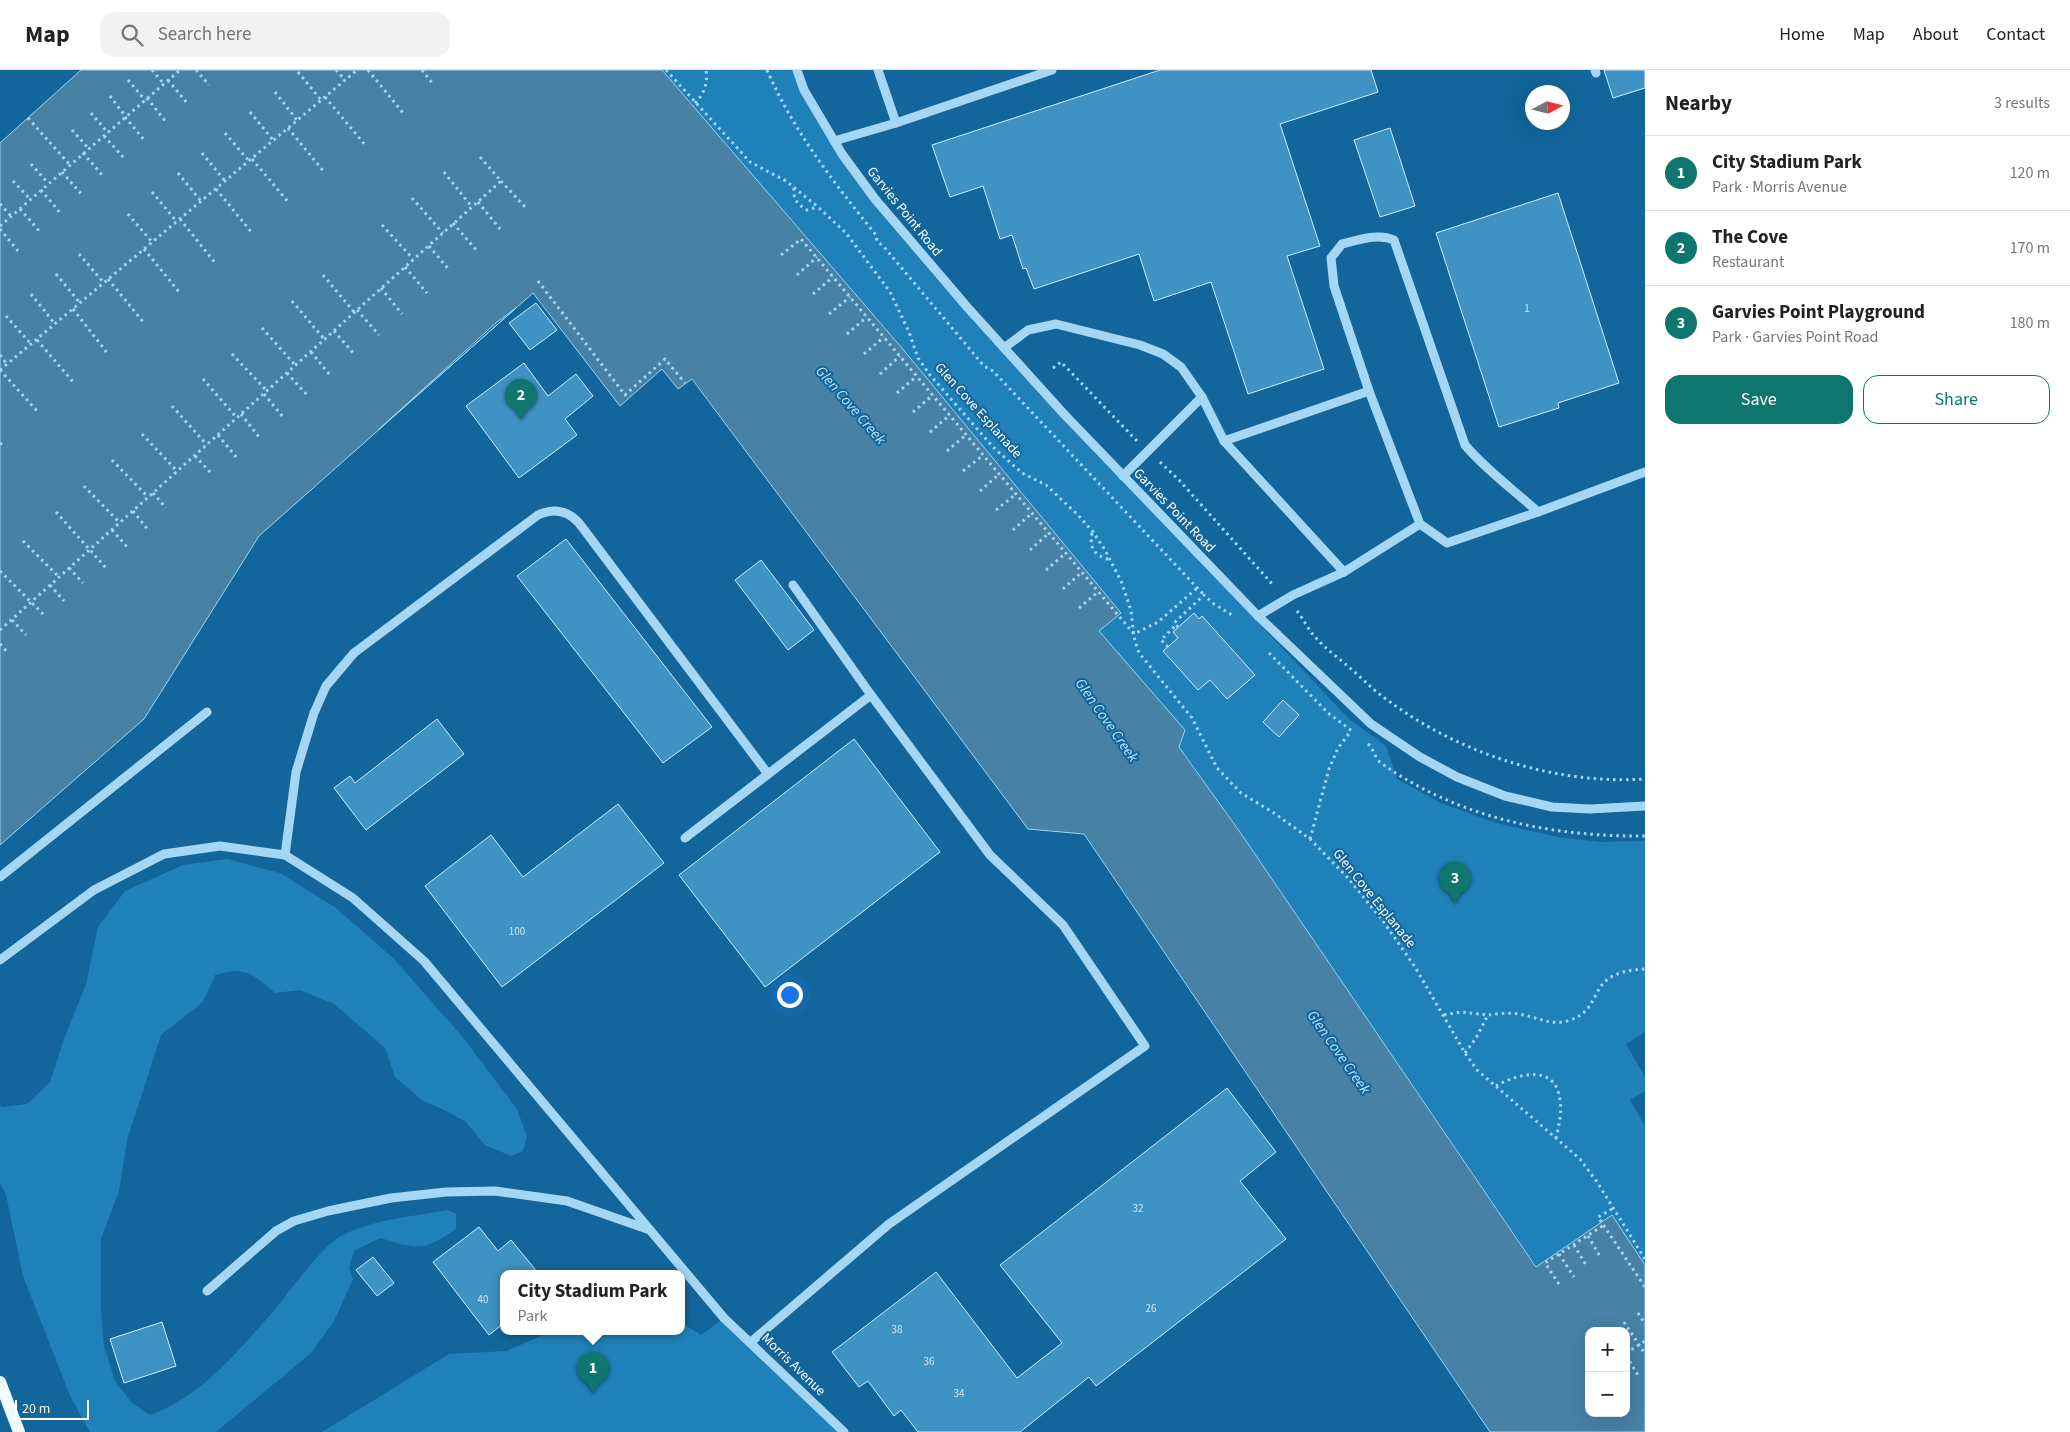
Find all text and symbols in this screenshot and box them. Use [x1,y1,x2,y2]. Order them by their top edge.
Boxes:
search box [100,12,450,57]
text: Map [25,17,70,52]
icon: search [118,21,146,49]
text: Search here [158,21,251,48]
text: Home [1779,22,1825,47]
text: Map [1853,22,1885,47]
text: About [1913,22,1958,47]
text: Contact [1986,22,2045,47]
north arrow [1525,85,1570,130]
text: Nearby [1665,88,1732,118]
text: 3 results [1994,92,2050,114]
text: City Stadium Park [1712,149,1862,176]
street label: Garvies Point Road [862,162,947,261]
text: 1 [1677,162,1685,184]
text: 120 m [2010,162,2050,184]
text: Park · Morris Avenue [1712,176,1847,198]
text: The Cove [1712,224,1788,251]
text: 2 [1677,237,1685,259]
text: 170 m [2010,237,2050,259]
text: Restaurant [1712,251,1785,273]
text: Garvies Point Playground [1712,299,1925,326]
house number: 1 [1524,301,1530,316]
text: 3 [1677,312,1685,334]
text: 180 m [2010,312,2050,334]
text: Park · Garvies Point Road [1712,326,1878,348]
street label: Glen Cove Esplanade [930,358,1027,463]
water label: Glen Cove Creek [811,361,891,450]
button: Save [1665,375,1853,424]
button: Share [1863,375,2050,424]
pin: 2 [505,379,537,420]
street label: Garvies Point Road [1129,464,1220,557]
water label: Glen Cove Creek [1070,674,1144,767]
street label: Glen Cove Esplanade [1328,845,1421,953]
pin: 3 [1439,862,1471,903]
house number: 100 [509,924,525,939]
your location [777,982,803,1008]
water label: Glen Cove Creek [1302,1006,1376,1099]
house number: 32 [1133,1201,1143,1216]
popup [500,1270,685,1335]
text: City Stadium Park [518,1278,667,1305]
house number: 40 [478,1292,488,1307]
house number: 26 [1146,1301,1157,1316]
text: Park [518,1305,547,1327]
house number: 38 [892,1322,903,1337]
map controls [1585,1327,1630,1417]
button: + [1585,1327,1630,1372]
street label: Morris Avenue [757,1329,830,1401]
pin: 1 [577,1352,609,1393]
house number: 36 [924,1354,935,1369]
button: − [1585,1372,1630,1417]
house number: 34 [954,1386,965,1401]
scale bar [15,1397,89,1420]
text: 20 m [22,1399,50,1419]

